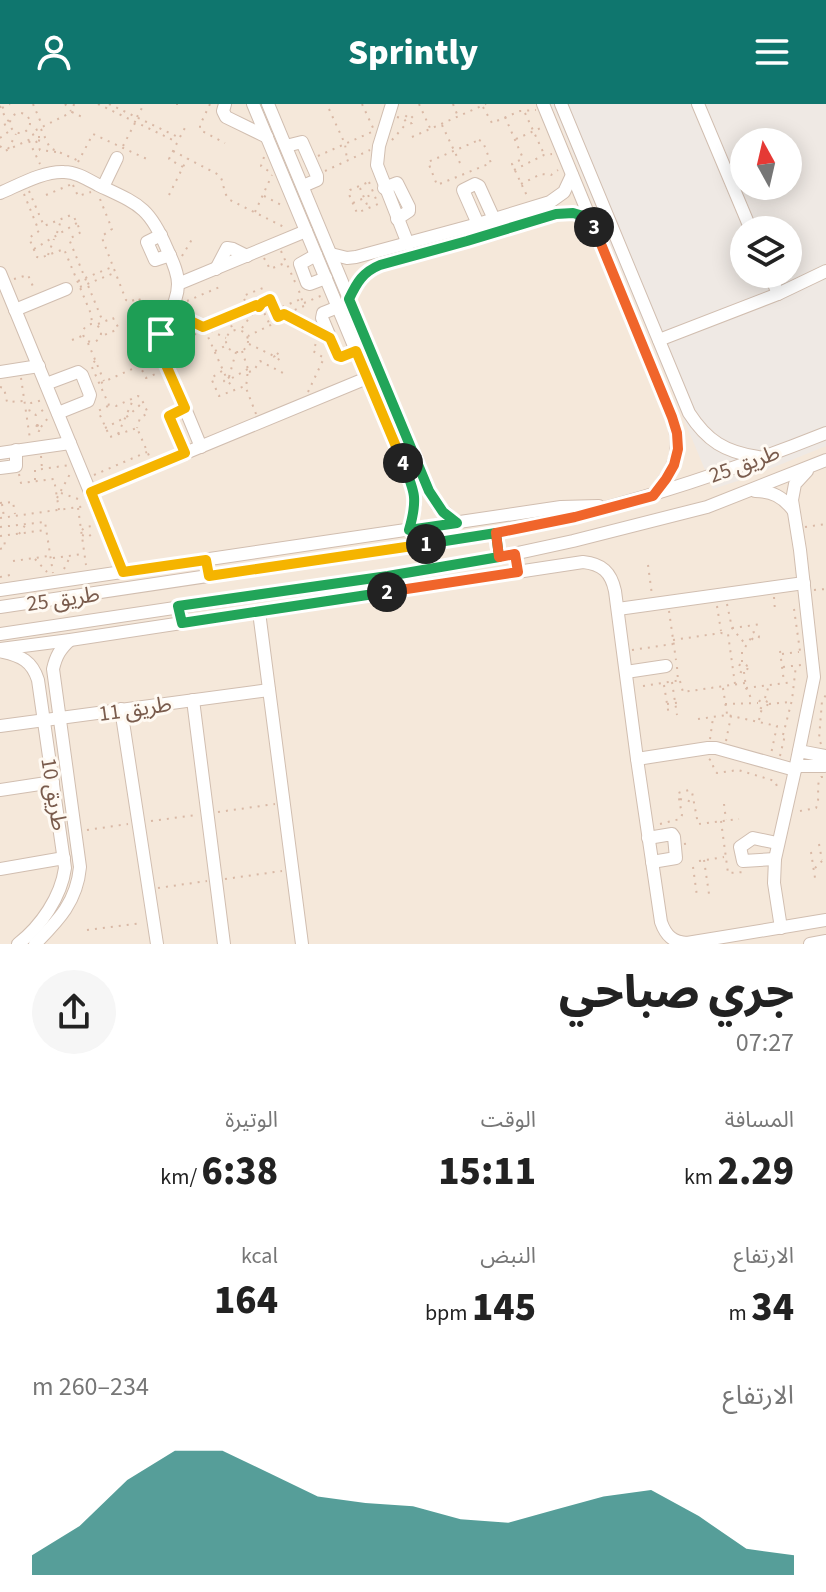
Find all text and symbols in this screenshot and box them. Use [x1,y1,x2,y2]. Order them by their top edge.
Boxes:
text: Sprintly [348,27,478,78]
icon: person [32,30,76,74]
icon: menu [750,30,794,74]
north arrow [730,128,802,200]
map controls [730,128,802,288]
pin: 3 [574,207,614,247]
text: 3 [588,211,600,243]
button: layers [730,216,802,288]
pin [127,300,195,368]
icon: arrive [139,312,183,356]
street label: طريق 25 [704,436,784,492]
pin: 4 [383,443,423,483]
text: 4 [397,447,409,479]
pin: 1 [406,524,446,564]
text: 1 [420,528,432,560]
pin: 2 [367,572,407,612]
text: 2 [381,576,393,608]
street label: طريق 25 [24,578,102,620]
street label: طريق 11 [96,688,174,730]
street label: طريق 10 [32,755,76,833]
text: جري صباحي [559,962,794,1025]
button: share [32,970,116,1054]
text: 07:27 [736,1024,794,1061]
text: الوتيرة [225,1104,278,1136]
text: الوقت [481,1104,536,1136]
text: المسافة [725,1104,794,1136]
text: 6:38 [202,1143,278,1200]
text: 15:11 [438,1143,536,1200]
text: 2.29 [718,1143,794,1200]
text: /km [160,1161,202,1193]
text: km [684,1161,718,1193]
text: kcal [241,1240,278,1272]
text: النبض [480,1240,536,1272]
text: الارتفاع [734,1240,794,1272]
text: 164 [214,1272,278,1329]
text: 145 [472,1279,536,1336]
text: 34 [751,1279,794,1336]
text: bpm [425,1297,472,1329]
text: m [729,1297,751,1329]
text: 234–260 m [32,1368,149,1405]
text: الارتفاع [723,1377,794,1414]

